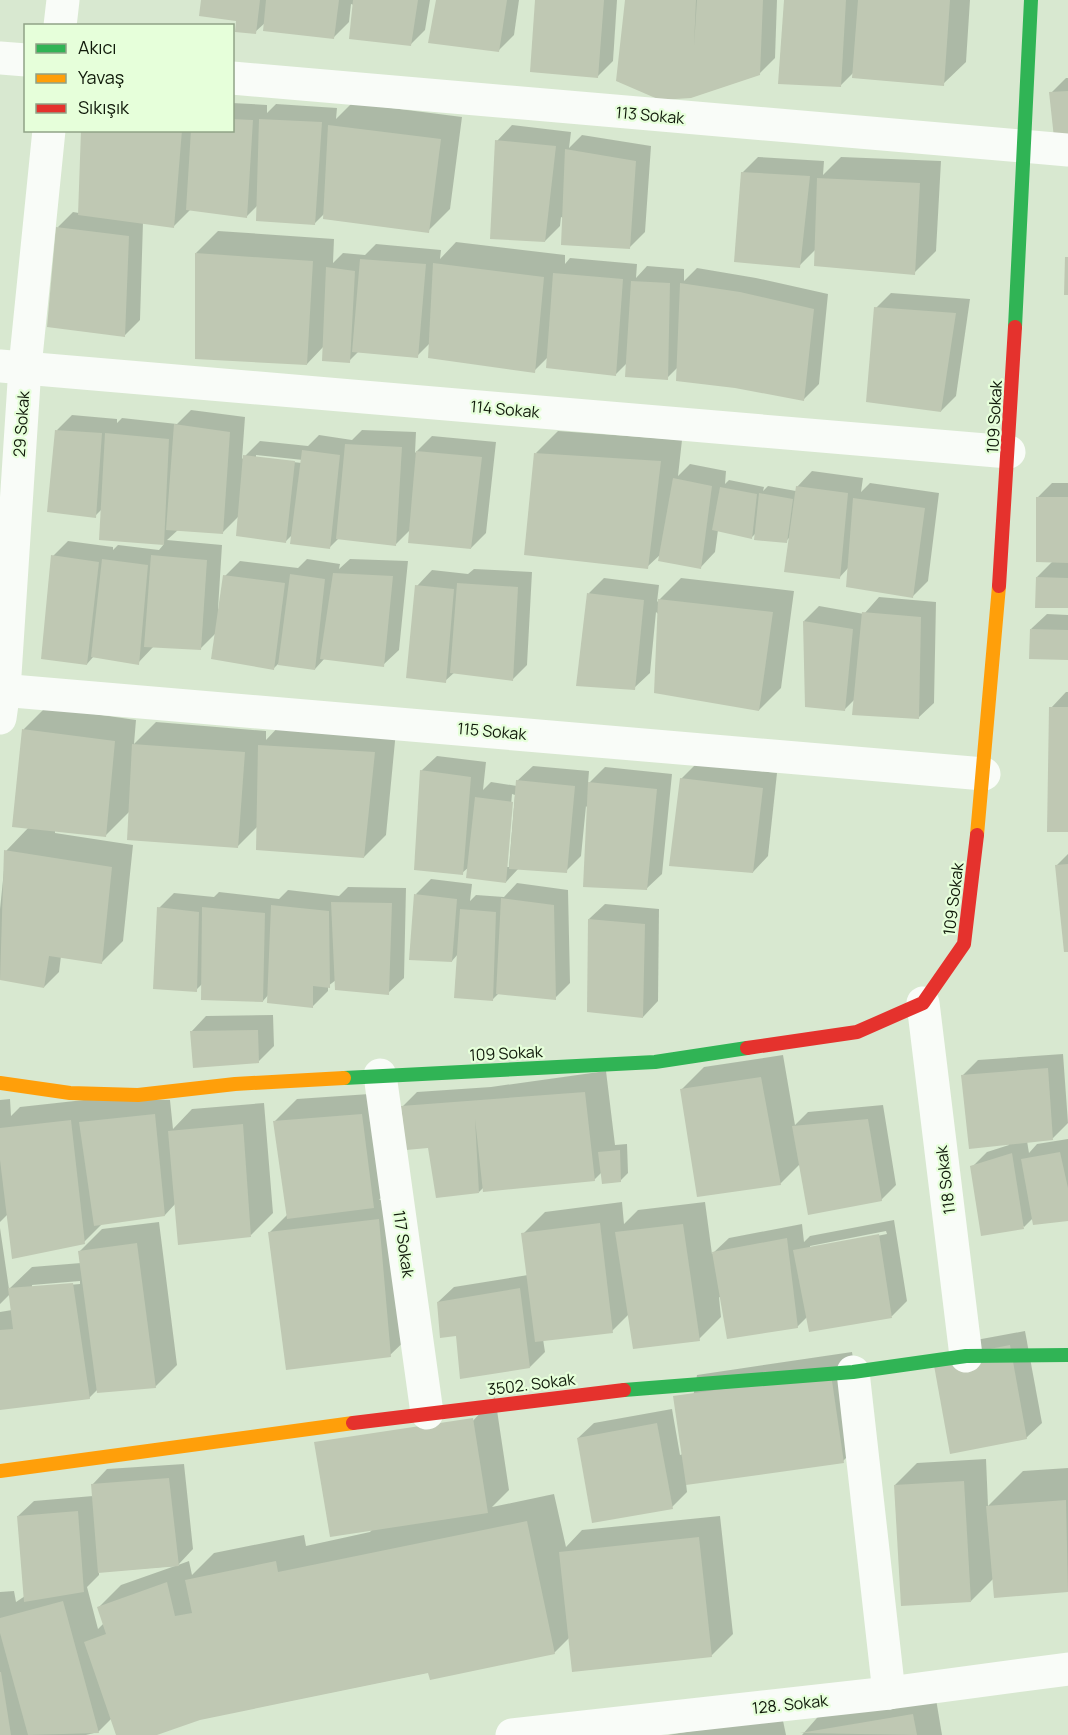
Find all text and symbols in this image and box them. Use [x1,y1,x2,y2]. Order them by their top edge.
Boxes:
legend [24,24,234,132]
text: Akıcı [78,35,116,59]
text: Yavaş [78,65,124,89]
text: Sıkışık [78,95,130,119]
street label: 113 Sokak [615,101,686,129]
street label: 109 Sokak [981,379,1007,454]
street label: 29 Sokak [8,389,34,458]
street label: 114 Sokak [470,395,541,423]
street label: 115 Sokak [457,717,528,745]
street label: 109 Sokak [938,860,969,937]
street label: 109 Sokak [469,1040,544,1066]
street label: 118 Sokak [930,1143,960,1216]
street label: 117 Sokak [388,1209,420,1280]
street label: 3502. Sokak [486,1368,577,1400]
street label: 128. Sokak [751,1689,830,1719]

